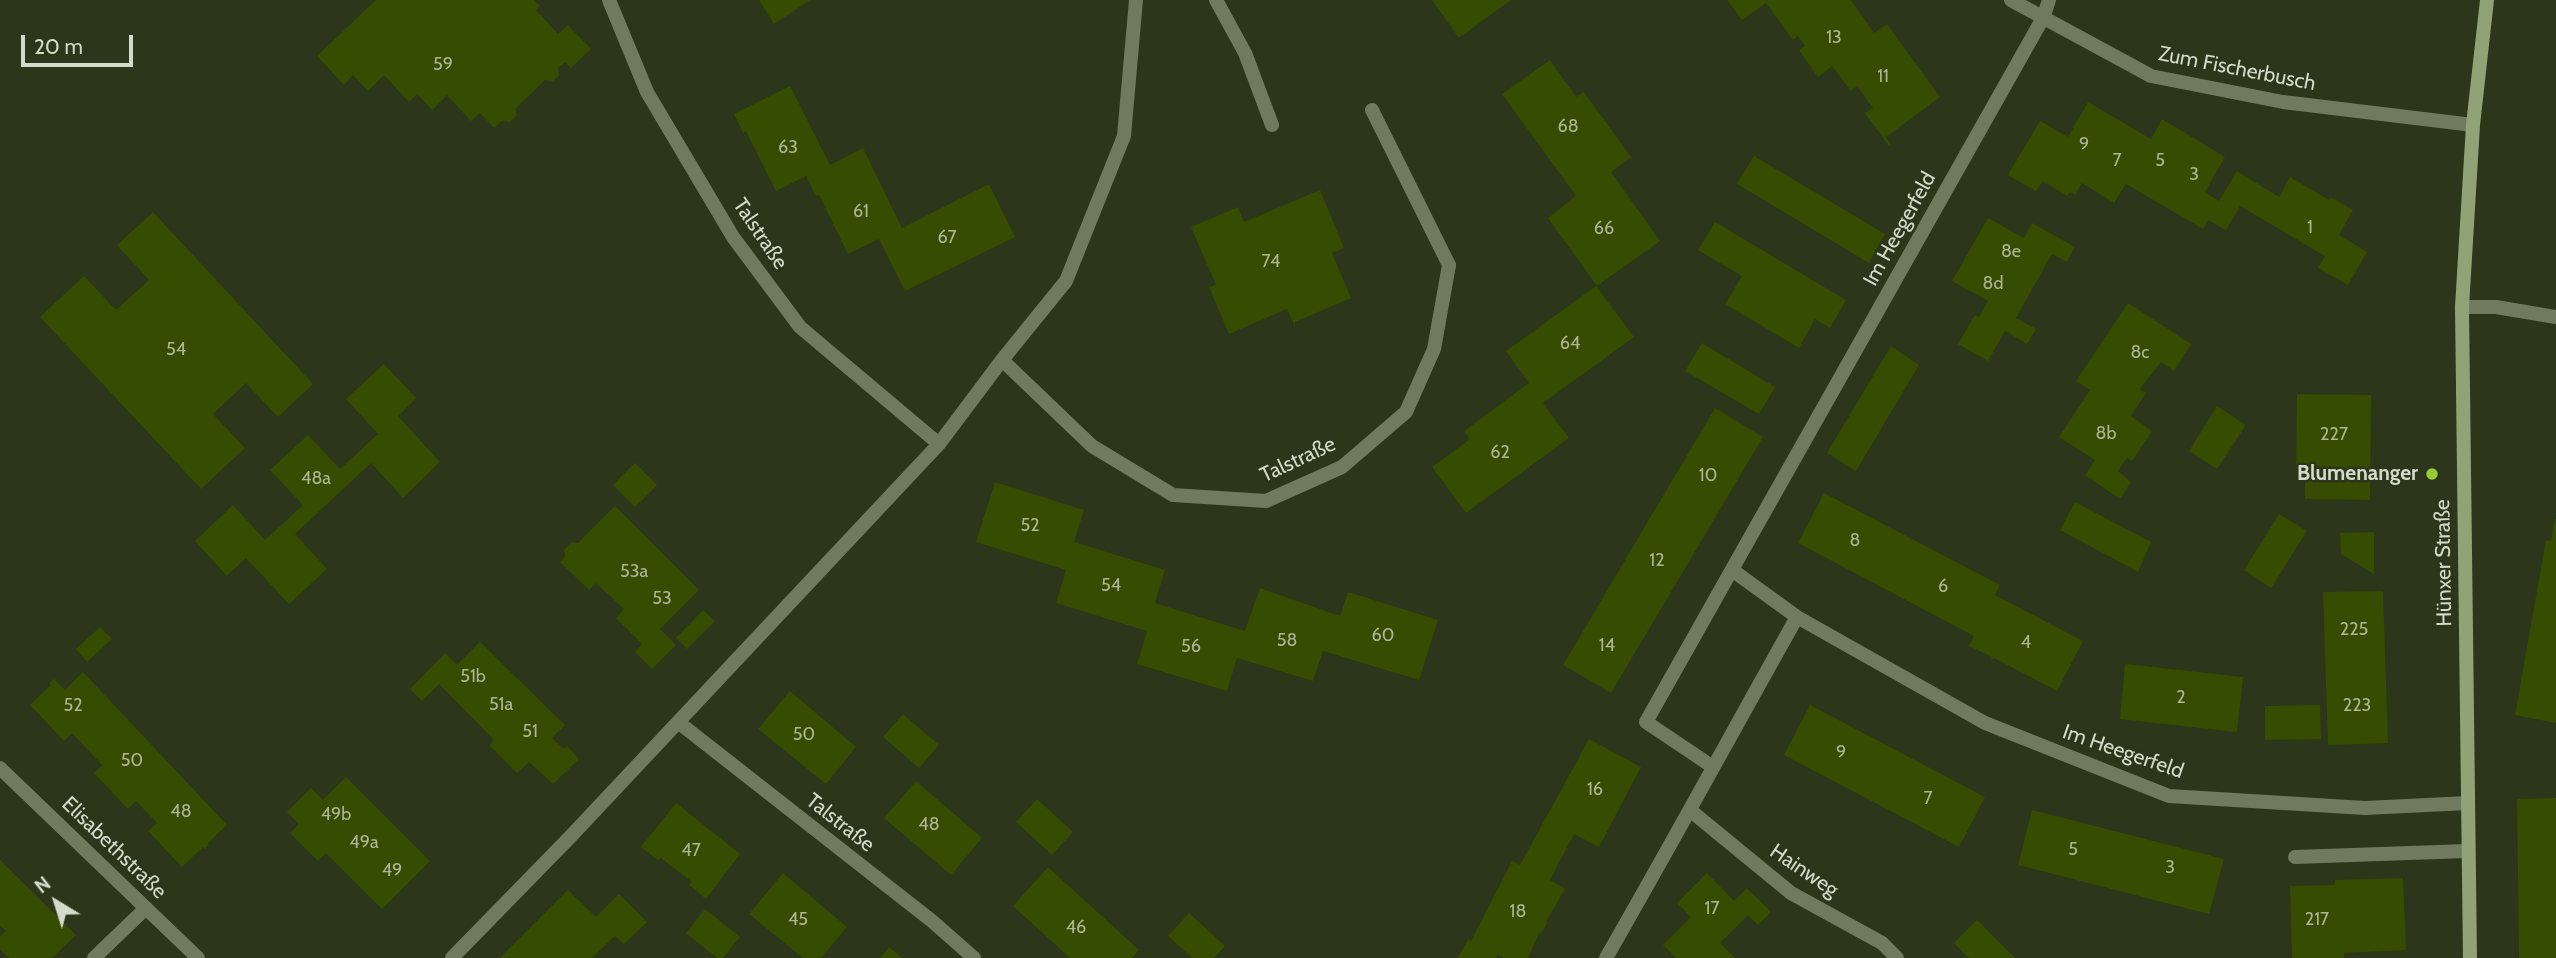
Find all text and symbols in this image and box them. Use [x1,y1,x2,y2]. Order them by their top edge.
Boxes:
scale bar [24,21,136,65]
house number: 13 [1826,27,1842,49]
text: 20 m [34,34,83,59]
street label: Zum Fischerbusch [2156,41,2318,97]
house number: 59 [433,54,453,76]
house number: 11 [1877,66,1889,88]
house number: 68 [1557,116,1579,138]
house number: 9 [2079,134,2089,156]
house number: 63 [778,137,798,159]
house number: 7 [2112,150,2122,172]
house number: 5 [2155,150,2165,172]
house number: 3 [2189,164,2199,186]
street label: Im Heegerfeld [1858,168,1942,290]
street label: Talstraße [727,194,793,274]
house number: 61 [853,201,869,223]
house number: 1 [2307,217,2313,239]
house number: 66 [1594,218,1614,240]
house number: 67 [937,227,957,249]
house number: 8e [2001,241,2021,263]
house number: 74 [1262,251,1280,273]
house number: 8d [1983,273,2003,295]
house number: 64 [1560,333,1580,355]
house number: 54 [166,339,186,361]
house number: 8c [2130,342,2150,364]
house number: 8b [2096,423,2116,445]
house number: 227 [2320,424,2348,446]
street label: Talstraße [1256,432,1340,488]
house number: 62 [1490,442,1510,464]
place label: Blumenanger [2297,461,2418,487]
house number: 10 [1699,465,1717,487]
marker: Blumenanger [2424,466,2440,482]
house number: 48a [301,468,331,490]
street label: Hünxer Straße [2430,499,2458,627]
house number: 52 [1020,515,1040,537]
house number: 8 [1850,530,1860,552]
house number: 12 [1649,550,1665,572]
house number: 53a [620,561,648,583]
house number: 54 [1101,575,1121,597]
house number: 6 [1938,576,1948,598]
house number: 53 [652,588,672,610]
house number: 225 [2340,619,2368,641]
house number: 60 [1372,625,1394,647]
house number: 58 [1277,630,1297,652]
house number: 4 [2021,632,2031,654]
house number: 14 [1599,635,1615,657]
house number: 56 [1181,636,1201,658]
house number: 51b [460,666,486,688]
house number: 2 [2176,687,2186,709]
house number: 51a [489,694,513,716]
house number: 52 [63,695,83,717]
house number: 223 [2343,695,2371,717]
street label: Im Heegerfeld [2059,720,2187,784]
house number: 51 [522,721,538,743]
house number: 50 [793,724,815,746]
house number: 9 [1836,742,1846,764]
house number: 50 [121,750,143,772]
house number: 16 [1587,779,1603,801]
street label: Talstraße [801,788,879,858]
house number: 7 [1923,788,1933,810]
street label: Elisabethstraße [56,792,172,904]
house number: 48 [170,801,192,823]
house number: 49b [321,804,351,826]
house number: 48 [918,814,940,836]
house number: 49a [349,832,379,854]
street label: Hainweg [1765,839,1843,903]
house number: 5 [2068,839,2078,861]
house number: 47 [681,840,701,862]
house number: 3 [2165,857,2175,879]
house number: 49 [382,860,402,882]
north arrow [21,867,91,937]
text: N [30,872,55,898]
house number: 17 [1705,898,1719,920]
house number: 18 [1510,901,1526,923]
house number: 45 [788,909,808,931]
house number: 217 [2305,909,2329,931]
house number: 46 [1066,917,1086,939]

